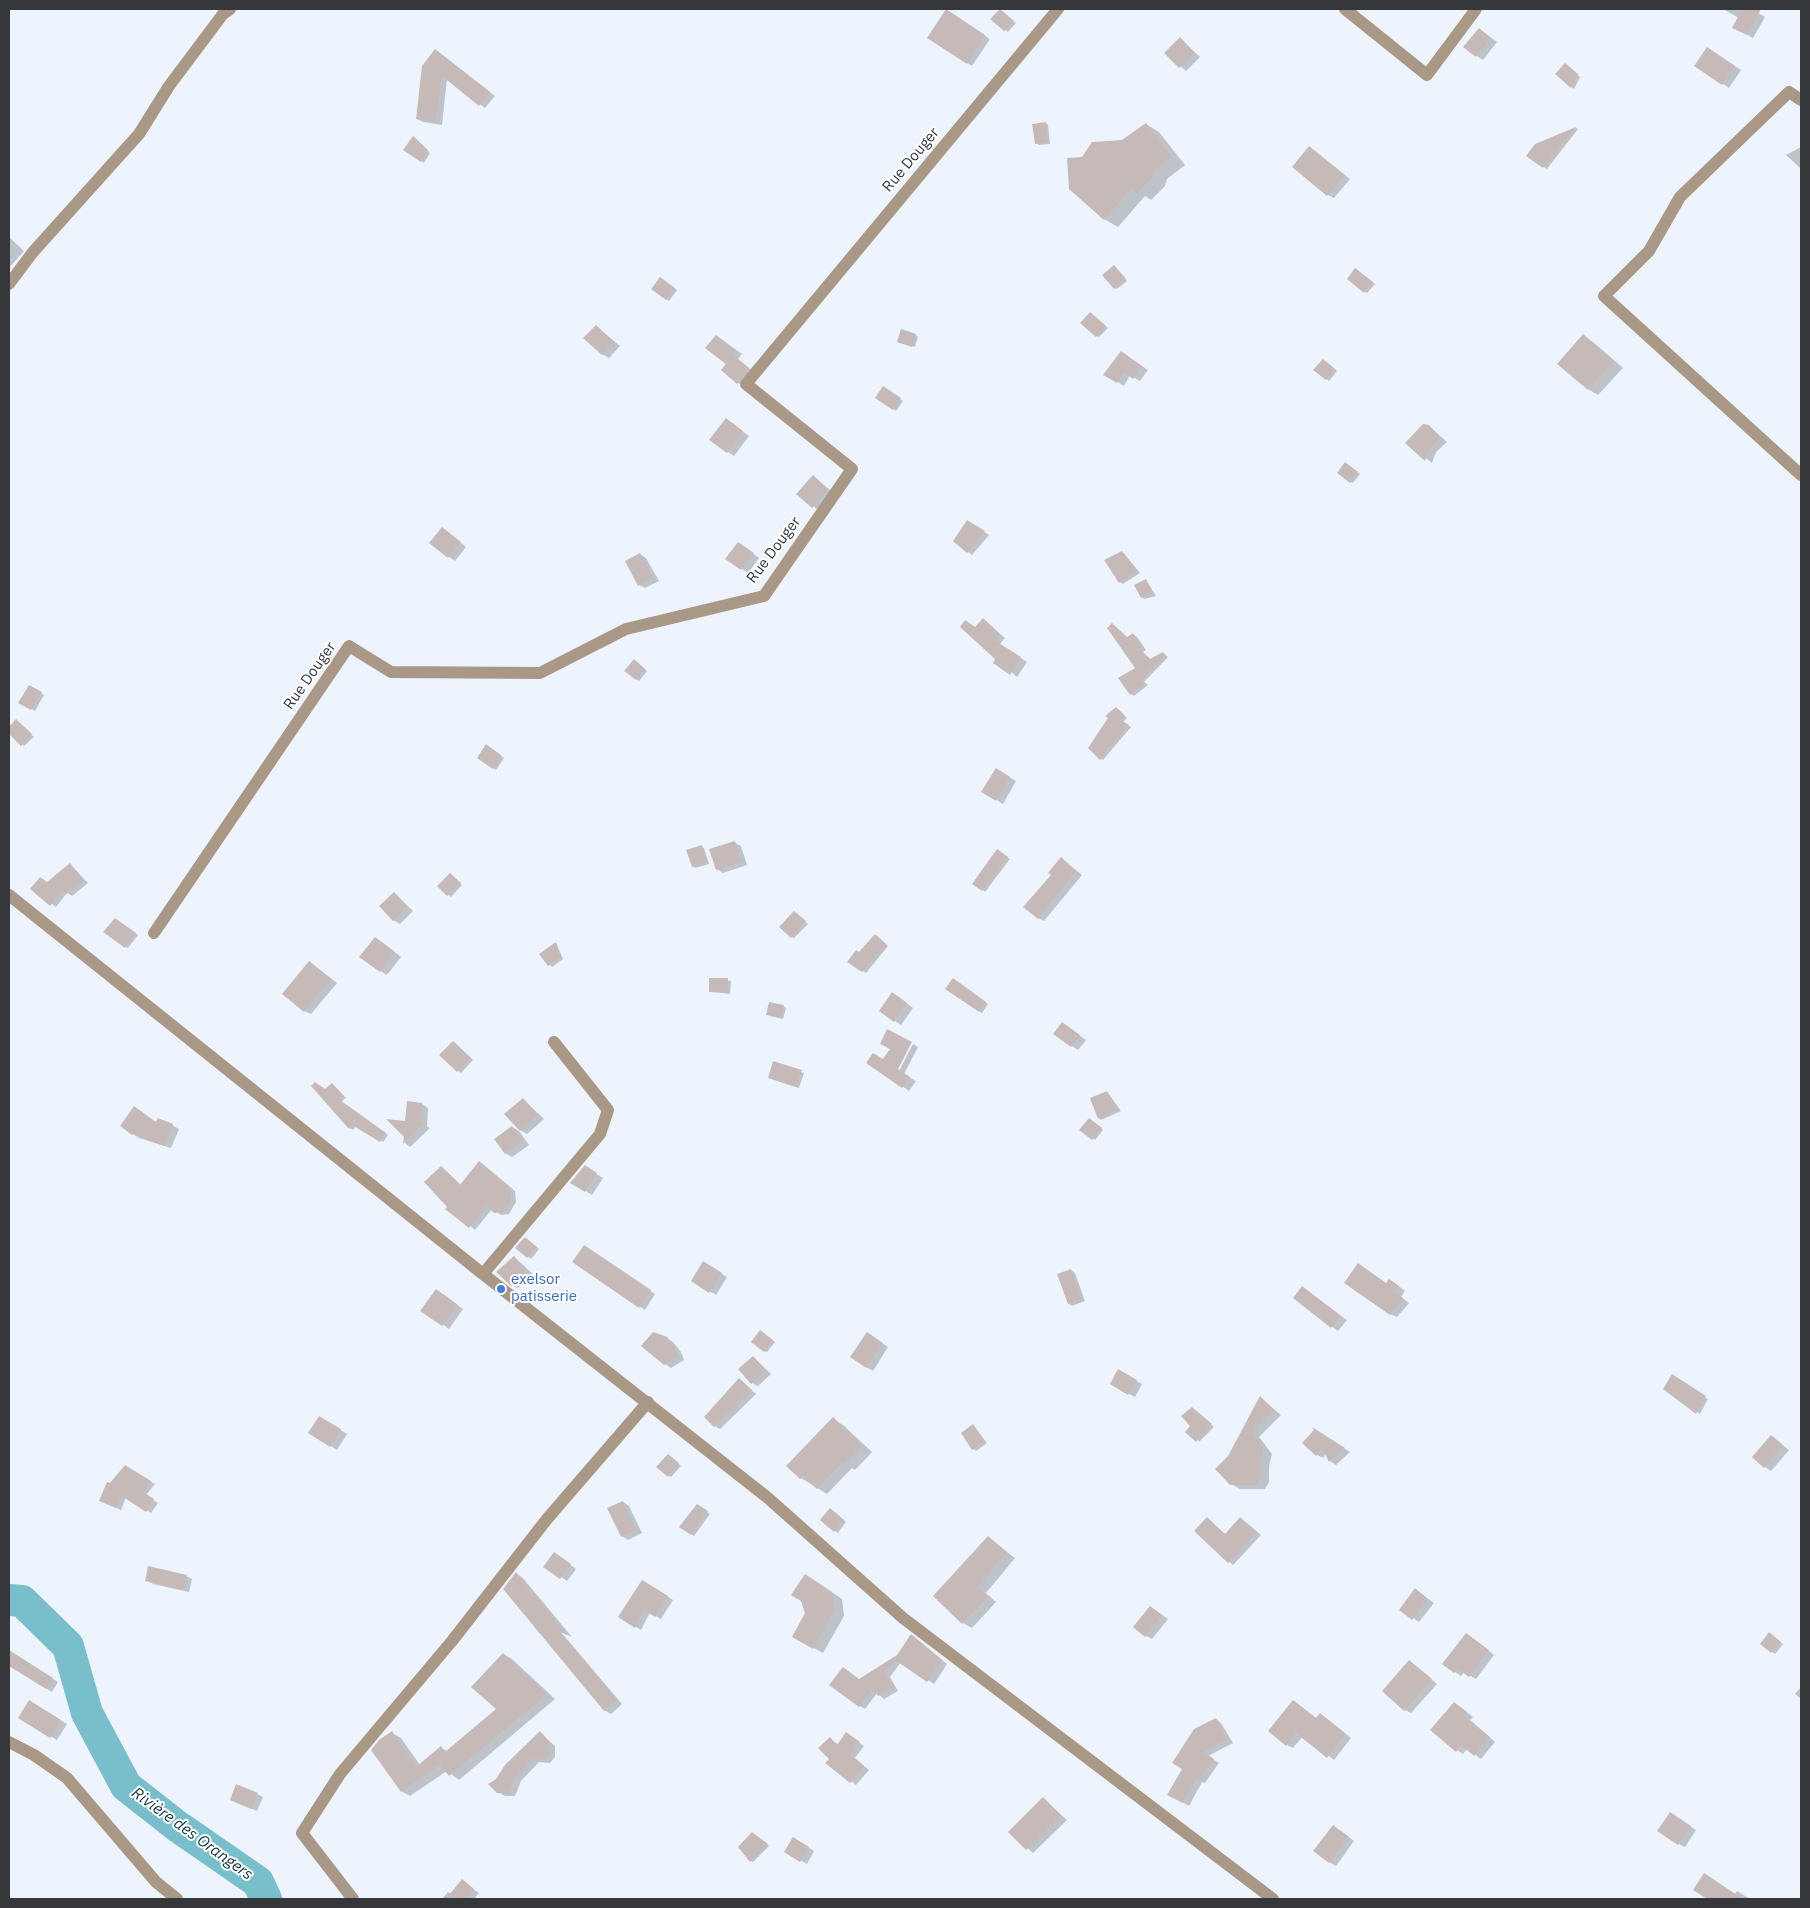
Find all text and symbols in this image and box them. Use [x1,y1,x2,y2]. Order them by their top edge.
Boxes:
street label: Rue Douger [879,124,943,196]
street label: Rue Douger [743,513,805,587]
street label: Rue Douger [280,639,340,713]
place label: exelsor patisserie [511,1271,577,1306]
marker: exelsor patisserie [495,1283,507,1295]
water label: Rivière des Orangers [128,1783,256,1885]

